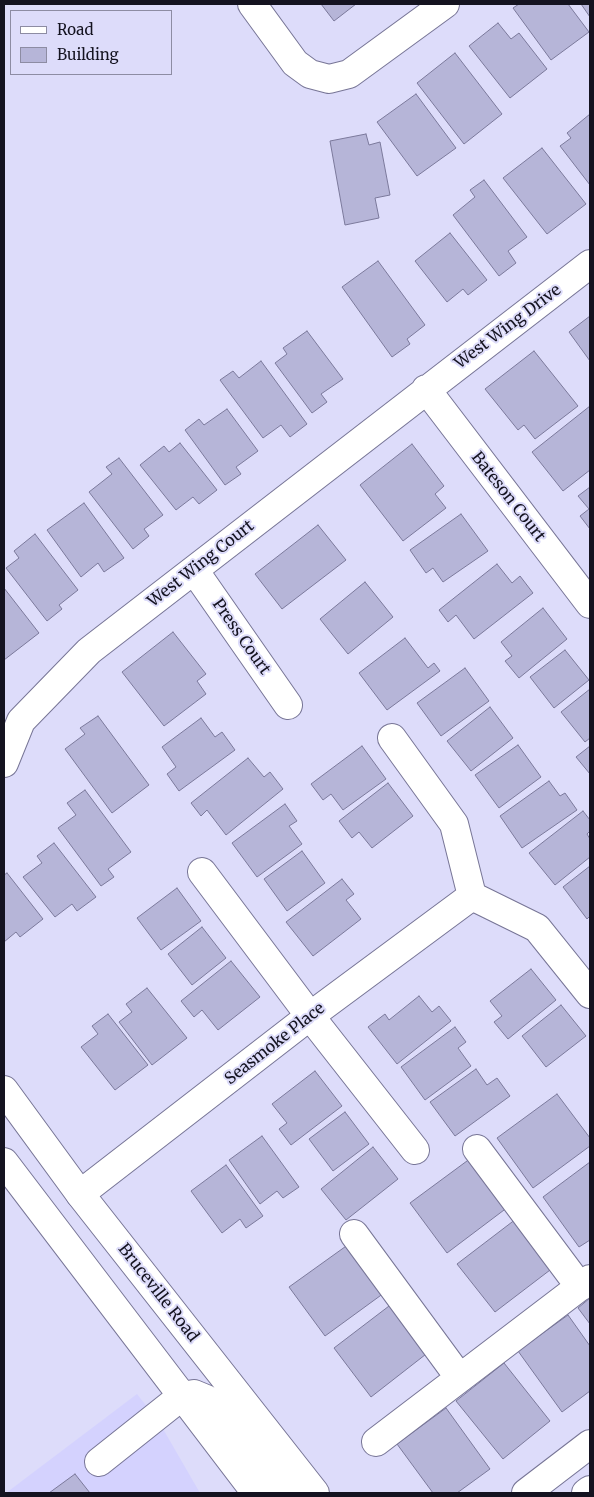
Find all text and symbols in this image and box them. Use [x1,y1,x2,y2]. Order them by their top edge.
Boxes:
legend [10,10,172,75]
text: Road [57,20,93,39]
text: Building [57,45,119,64]
street label: West Wing Drive [451,281,565,373]
street label: Bateson Court [467,448,549,546]
street label: West Wing Court [144,517,258,611]
street label: Press Court [208,595,274,679]
street label: Seasmoke Place [221,999,329,1089]
street label: Bruceville Road [114,1240,202,1346]

